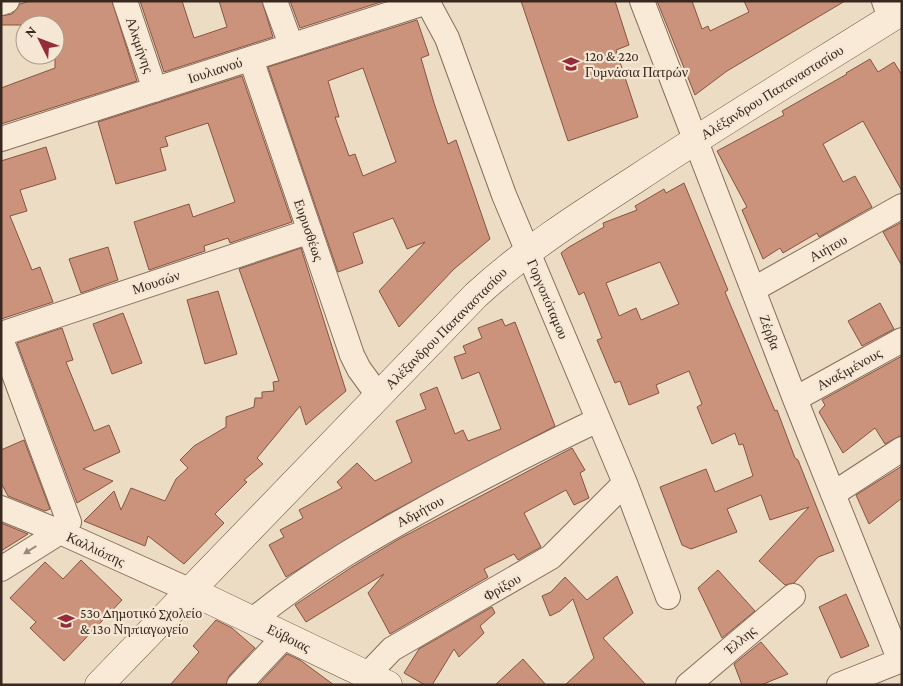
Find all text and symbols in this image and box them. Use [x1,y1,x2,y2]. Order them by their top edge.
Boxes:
north arrow [15,15,65,65]
street label: Αλκμήνης [123,15,157,75]
text: N [21,22,40,40]
street label: Αλέξανδρου Παπαναστασίου [698,41,846,143]
place label: 12ο & 22ο Γυμνάσια Πατρών [585,48,688,80]
street label: Ιουλιανού [186,54,244,86]
school or university icon: 12ο & 22ο Γυμνάσια Πατρών [561,54,581,74]
street label: Ευρυσθέως [291,197,327,263]
street label: Αιήτου [806,231,850,265]
street label: Γοργοπόταμου [524,257,572,341]
street label: Αλέξανδρου Παπαναστασίου [382,264,510,392]
street label: Μουσών [130,267,182,297]
street label: Ζέρβα [756,312,784,352]
street label: Αναξιμένους [814,344,885,393]
street label: Αδμήτου [394,492,446,530]
street label: Καλλιόπης [64,529,128,570]
one-way arrow [24,546,37,555]
street label: Φρίξου [480,570,524,604]
place label: 53ο Δημοτικό Σχολείο & 13ο Νηπιαγωγείο [80,605,202,637]
school or university icon: 53ο Δημοτικό Σχολείο & 13ο Νηπιαγωγείο [56,611,76,631]
street label: Εύβοιας [265,621,314,656]
street label: Έλλης [720,622,759,658]

